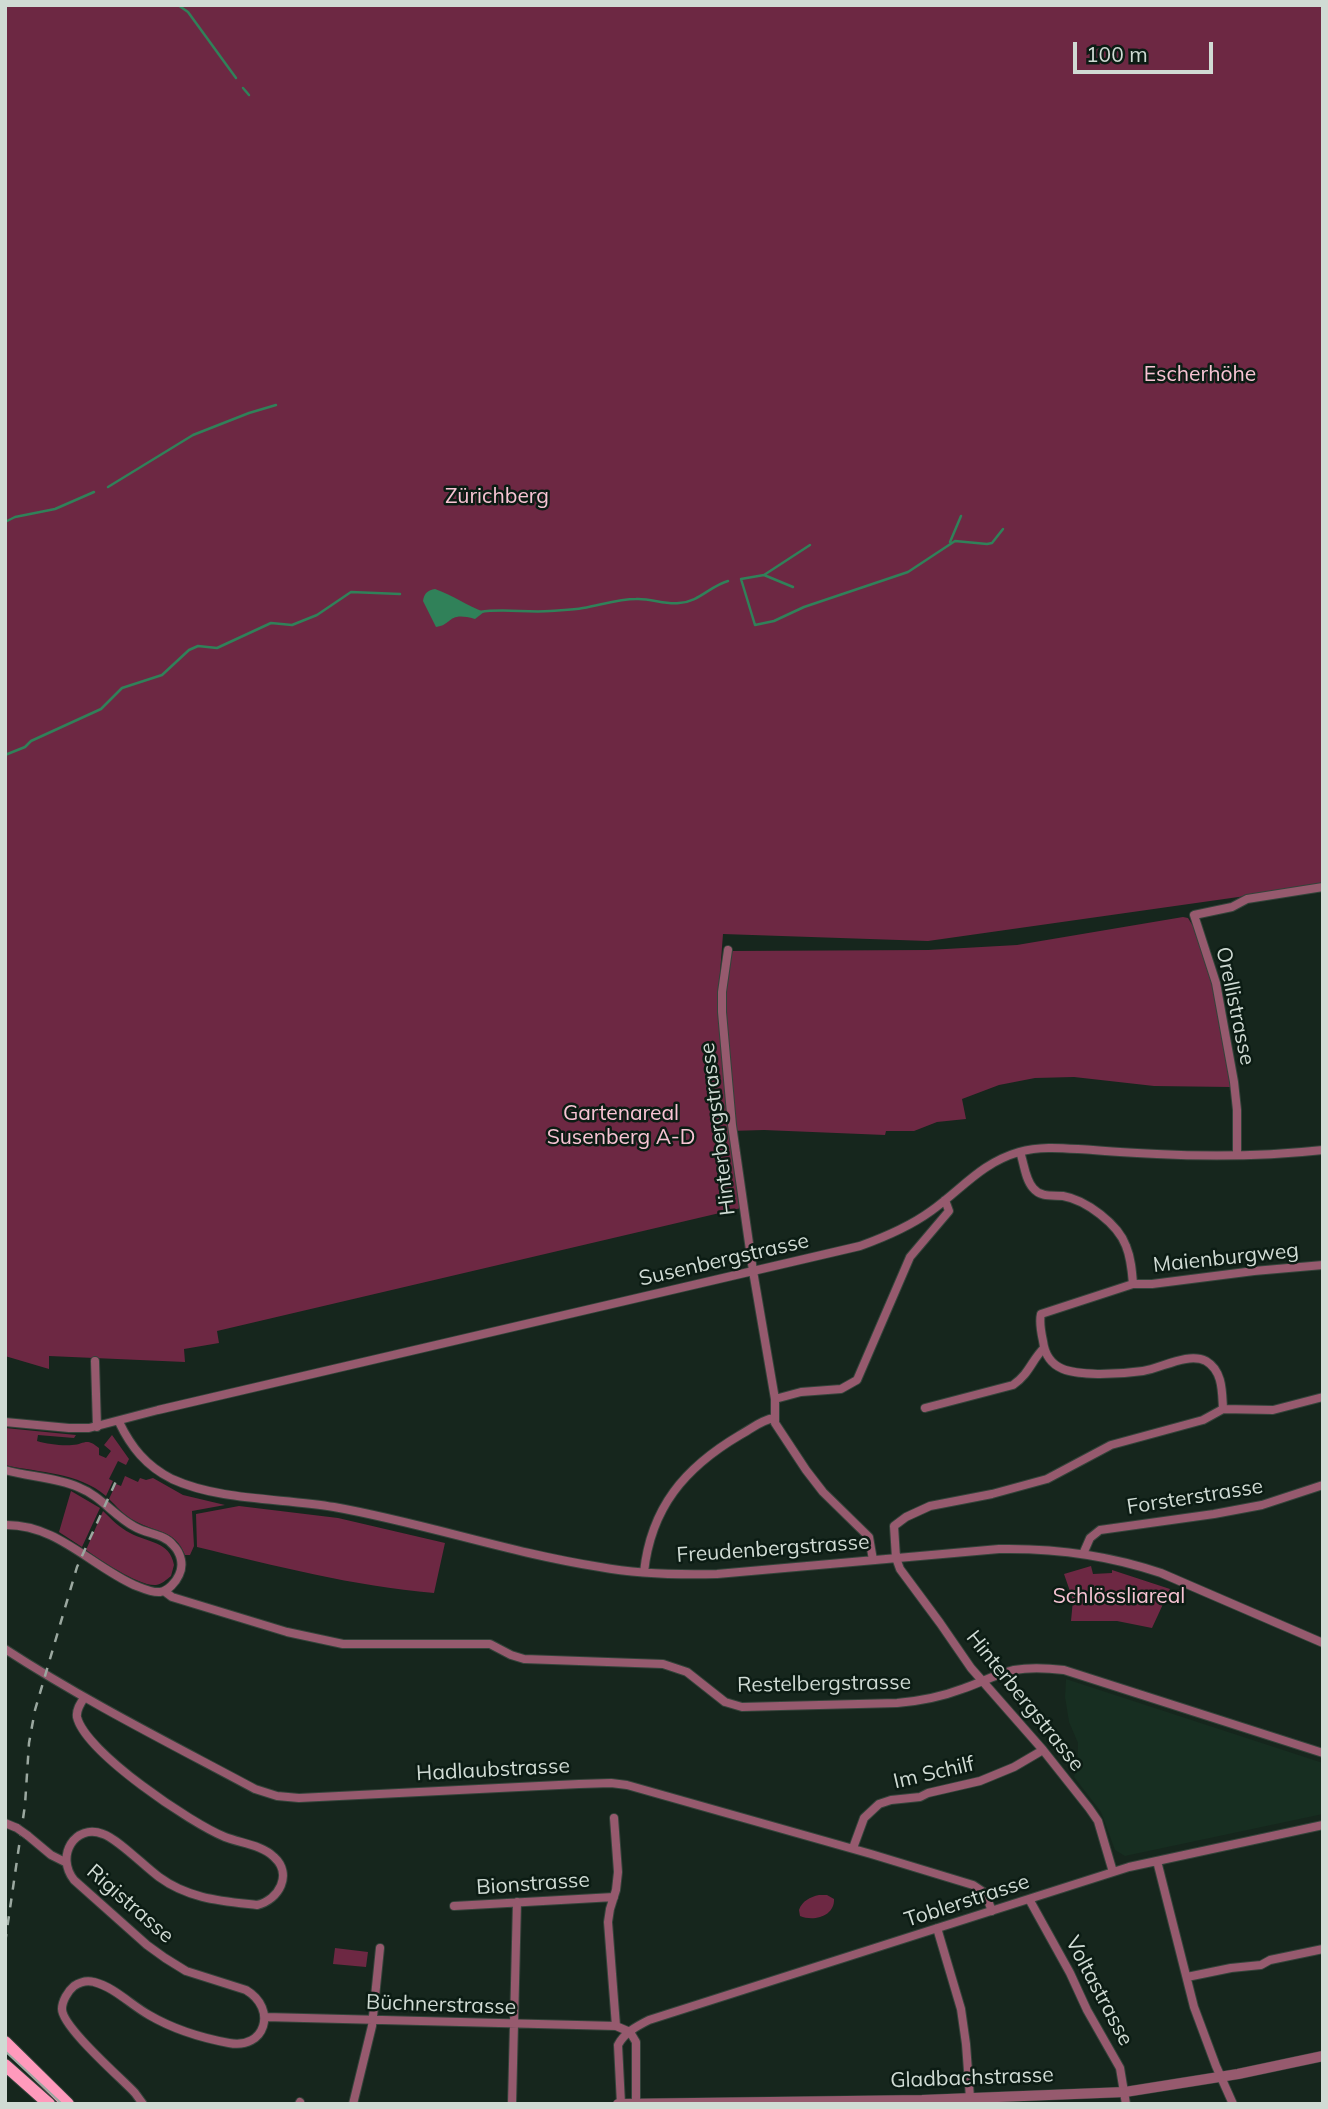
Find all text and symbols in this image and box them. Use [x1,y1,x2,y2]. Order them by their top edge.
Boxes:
scale bar [1076,28,1216,72]
text: 100 m [1086,41,1148,67]
park label: Escherhöhe [1144,362,1256,388]
park label: Zürichberg [445,484,549,510]
street label: Orellistrasse [1210,945,1260,1067]
street label: Hinterbergstrasse [695,1041,741,1217]
park label: Gartenareal Susenberg A-D [547,1101,695,1151]
street label: Susenbergstrasse [637,1228,811,1292]
street label: Maienburgweg [1152,1238,1300,1278]
street label: Forsterstrasse [1125,1474,1265,1520]
street label: Freudenbergstrasse [676,1530,870,1568]
park label: Schlössliareal [1053,1584,1185,1610]
street label: Hinterbergstrasse [960,1626,1090,1776]
street label: Restelbergstrasse [737,1670,911,1698]
street label: Im Schilf [891,1751,977,1795]
street label: Hadlaubstrasse [416,1753,570,1787]
street label: Rigistrasse [81,1859,179,1949]
street label: Bionstrasse [475,1867,591,1901]
street label: Toblerstrasse [901,1869,1033,1933]
street label: Voltastrasse [1060,1932,1138,2050]
street label: Büchnerstrasse [365,1990,517,2020]
street label: Gladbachstrasse [890,2063,1054,2093]

